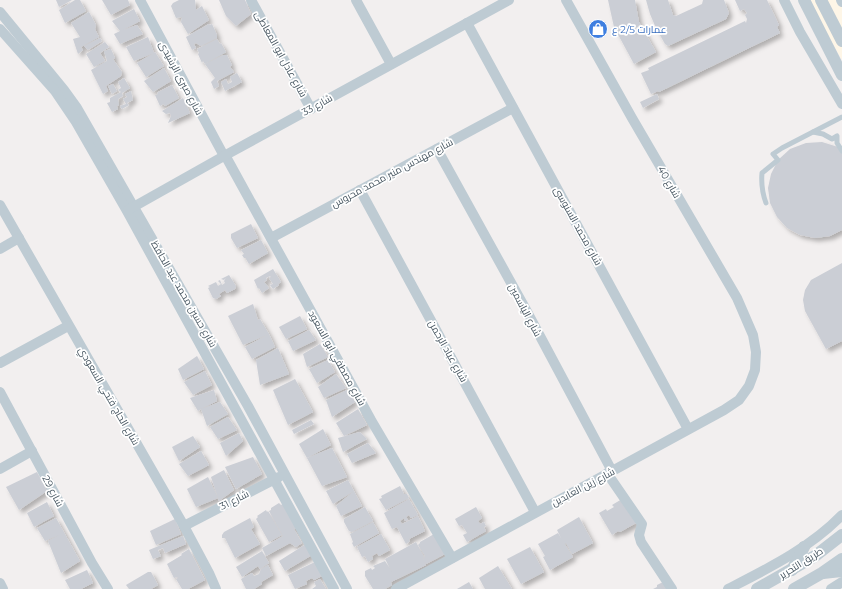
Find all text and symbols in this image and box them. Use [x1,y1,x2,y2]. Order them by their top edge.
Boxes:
street label: شارع عادل ابو المعاطى [252,9,310,99]
shop icon: عمارات 2/5 ع [587,18,609,40]
place label: عمارات 2/5 ع [612,23,666,36]
street label: شارع صبرى الرشيدى [156,39,206,117]
street label: شارع 33 [299,91,335,119]
street label: شارع مهندس منير محمد محروس [329,135,455,211]
street label: شارع 40 [655,163,683,201]
street label: شارع محمد السنوسى [551,184,605,268]
street label: شارع حسين محمد عبد الحافظ [148,238,220,350]
street label: شارع الياسمين [506,281,544,339]
street label: شارع مصطفي ابو السعود [304,308,369,408]
street label: شارع عباد الرحمن [426,318,470,384]
street label: شارع الحاج فتحي السعودي [75,345,142,448]
street label: شارع زين العابدين [549,465,617,509]
street label: شارع 29 [39,473,67,509]
street label: شارع 31 [217,487,251,513]
street label: طريق التحرير [776,544,825,582]

